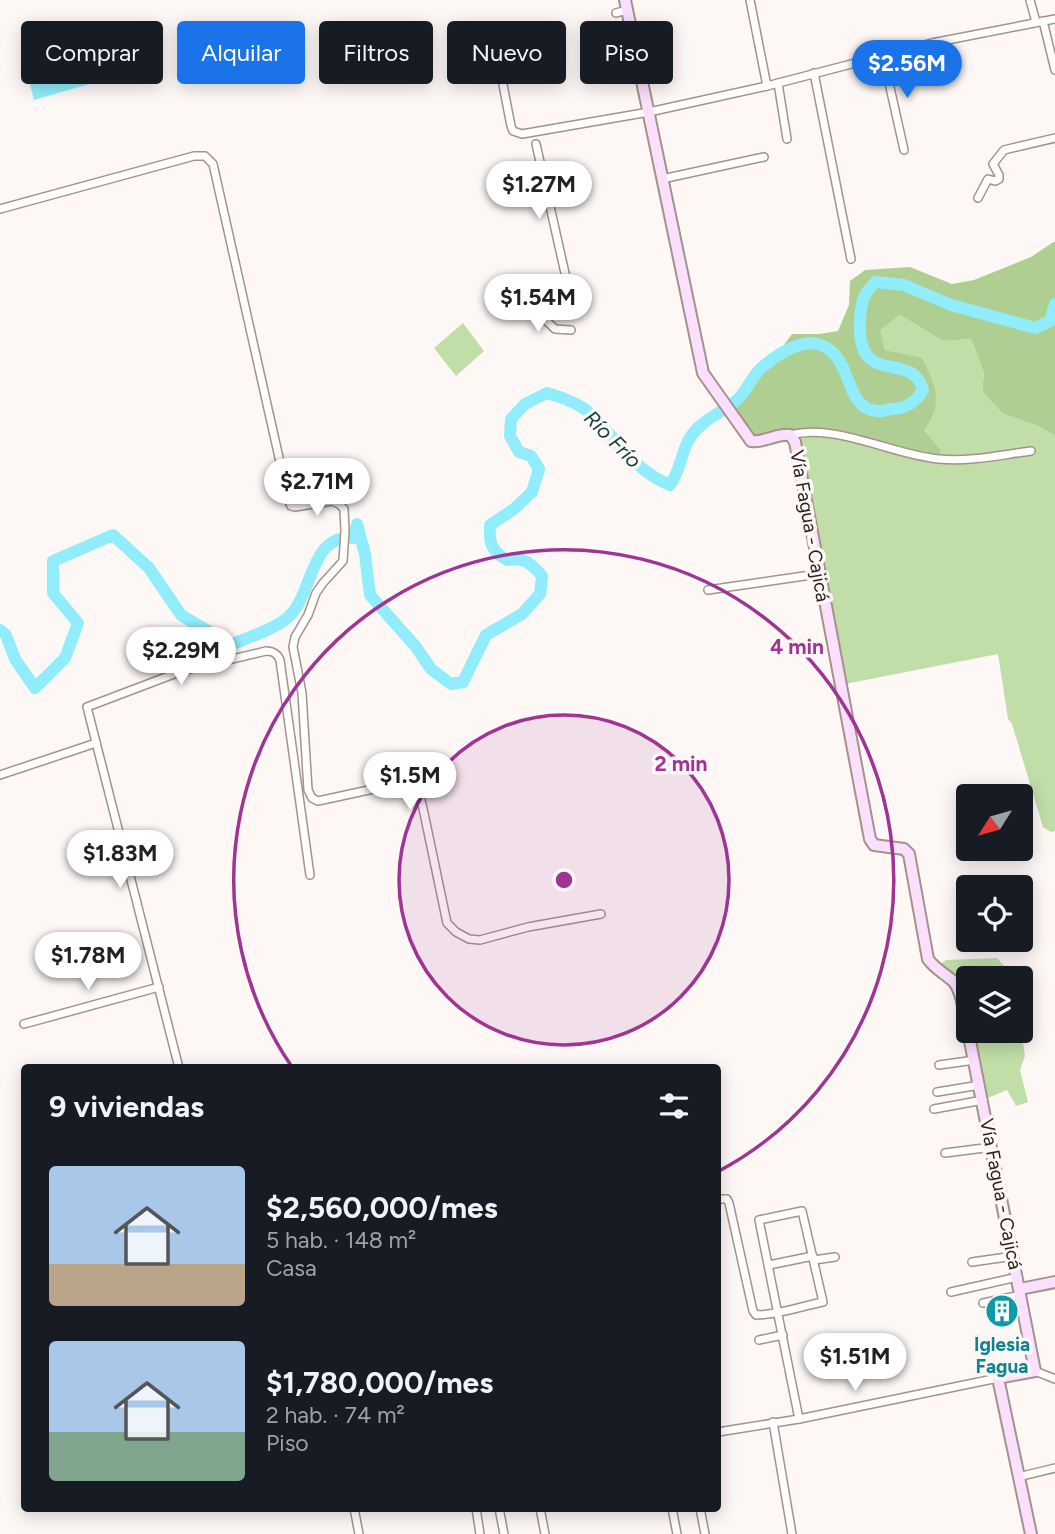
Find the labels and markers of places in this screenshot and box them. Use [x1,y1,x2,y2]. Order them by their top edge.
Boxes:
pin: $2.56M [850,41,964,100]
pin: $1.27M [482,162,596,221]
pin: $1.54M [481,274,595,334]
pin: $2.71M [260,458,374,518]
pin: $2.29M [124,628,238,687]
pin: $1.5M [361,752,459,812]
pin: $1.83M [63,830,177,890]
centre of rings [552,868,576,892]
pin: $1.78M [31,932,145,992]
building icon: Iglesia Fagua [983,1292,1021,1330]
place label: Iglesia Fagua [974,1333,1030,1378]
pin: $1.51M [798,1334,912,1393]

